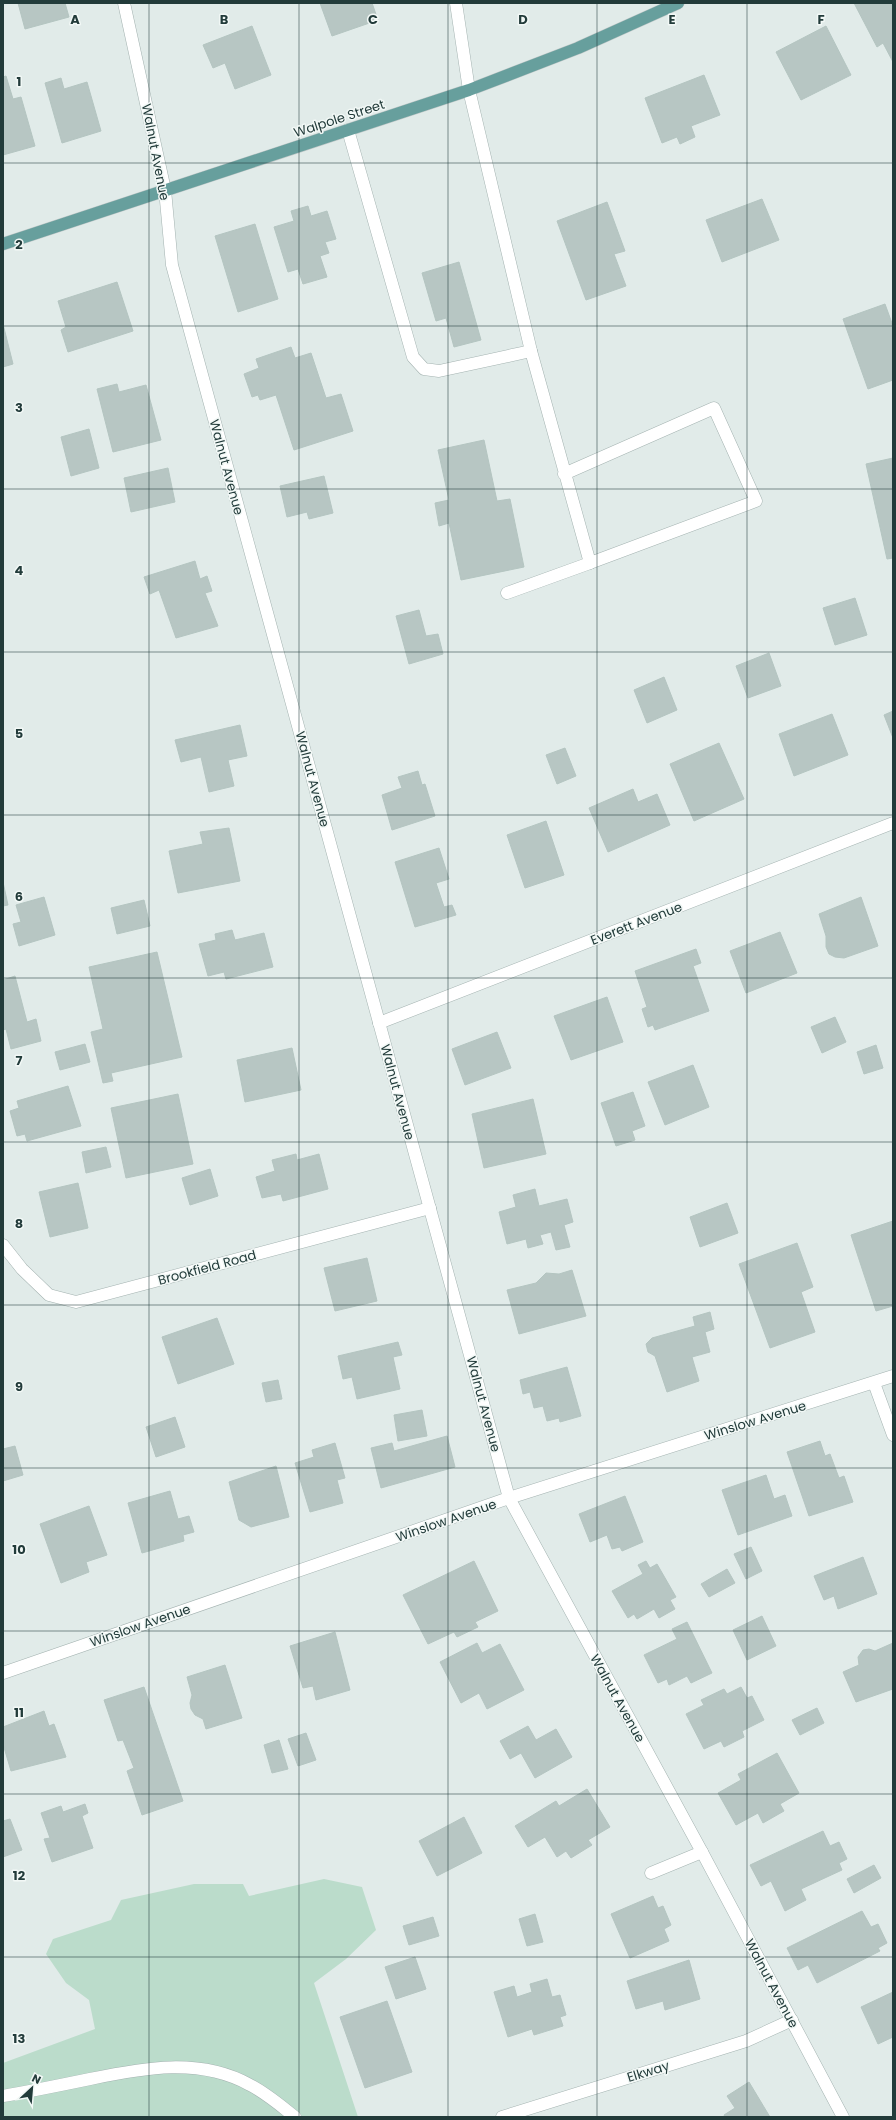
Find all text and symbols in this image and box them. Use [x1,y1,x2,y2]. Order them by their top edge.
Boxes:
text: A [70,10,80,29]
text: B [220,10,229,29]
text: C [368,10,378,29]
text: D [518,10,528,29]
text: E [668,10,676,29]
text: F [817,10,825,29]
text: 1 [17,72,21,91]
street label: Walpole Street [291,95,387,142]
street label: Walnut Avenue [137,102,174,202]
text: 2 [15,235,23,254]
text: 3 [15,398,23,417]
street label: Walnut Avenue [205,417,248,517]
text: 4 [15,561,24,580]
text: 5 [15,724,23,743]
street label: Walnut Avenue [291,729,334,829]
text: 6 [15,887,23,906]
street label: Everett Avenue [588,897,685,950]
street label: Walnut Avenue [376,1042,419,1142]
text: 7 [16,1051,23,1070]
text: 8 [15,1214,23,1233]
street label: Brookfield Road [156,1245,258,1290]
street label: Walnut Avenue [462,1354,505,1454]
text: 9 [15,1377,23,1396]
street label: Winslow Avenue [702,1396,808,1445]
street label: Winslow Avenue [393,1494,499,1547]
text: 10 [12,1540,26,1559]
street label: Winslow Avenue [87,1599,193,1652]
street label: Walnut Avenue [585,1651,650,1746]
text: 11 [14,1703,24,1722]
text: 12 [13,1866,26,1885]
street label: Walnut Avenue [740,1935,803,2031]
text: 13 [13,2029,26,2048]
street label: Elkway [625,2056,672,2087]
north arrow [12,2068,52,2108]
text: N [29,2070,44,2088]

